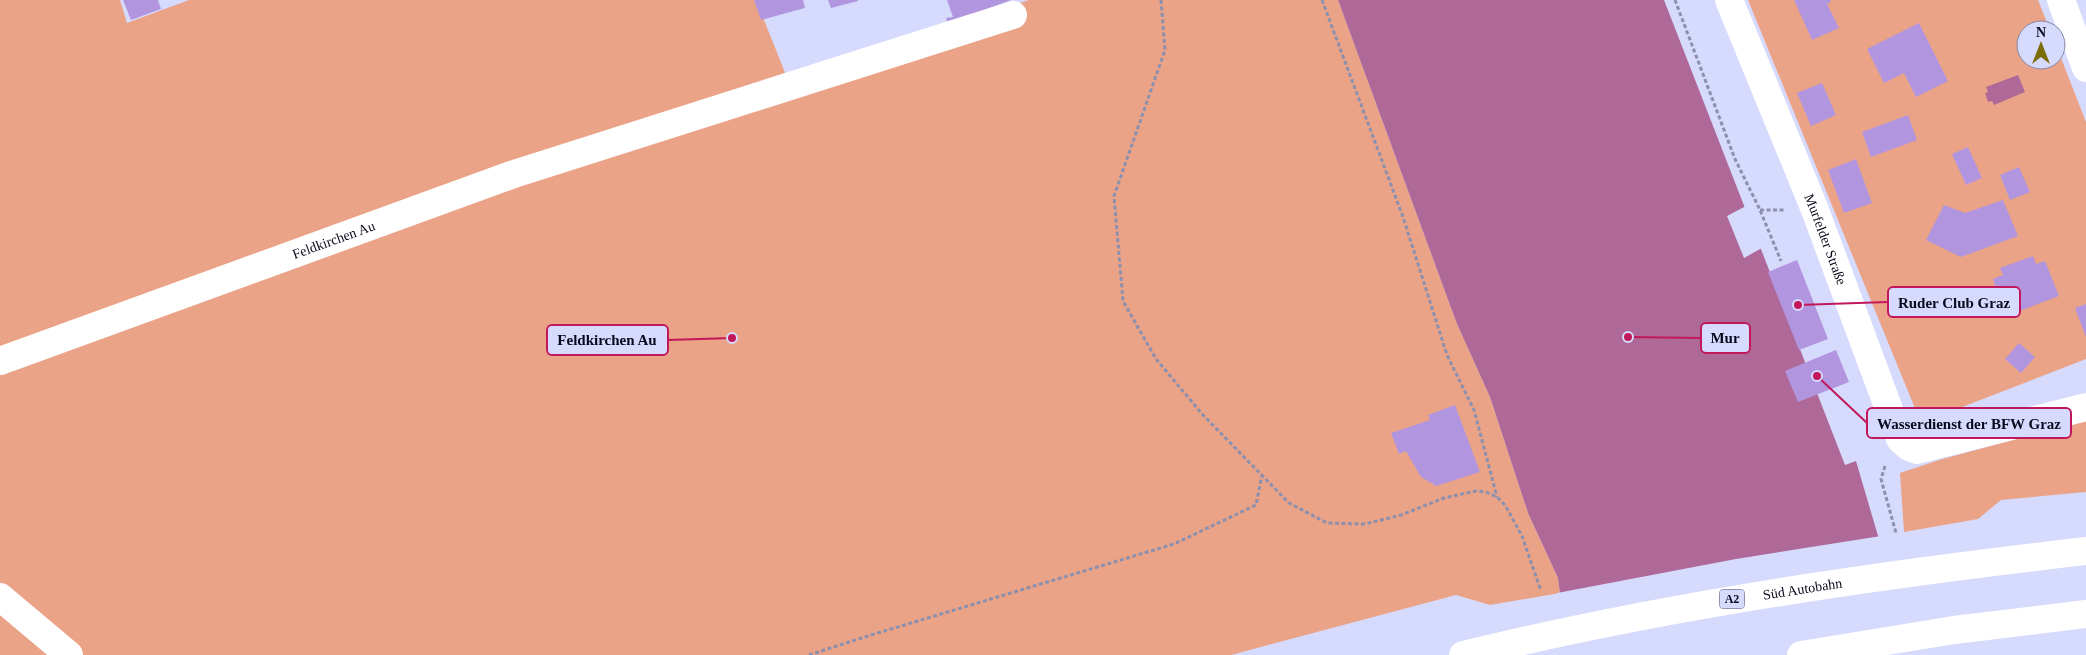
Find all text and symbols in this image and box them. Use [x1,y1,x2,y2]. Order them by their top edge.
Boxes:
north arrow [2016,20,2066,70]
text: N [2036,25,2046,40]
street label: Murfelder Straße [1801,192,1849,287]
street label: Feldkirchen Au [290,218,377,262]
callout: Ruder Club Graz [1888,287,2020,317]
text: Ruder Club Graz [1898,295,2010,311]
callout: Mur [1701,323,1750,353]
callout: Feldkirchen Au [547,325,668,355]
text: Mur [1710,330,1740,346]
text: Feldkirchen Au [557,332,657,348]
callout: Wasserdienst der BFW Graz [1867,408,2071,438]
text: Wasserdienst der BFW Graz [1877,416,2061,432]
street label: Süd Autobahn [1762,576,1843,603]
road number: A2 [1720,590,1744,608]

